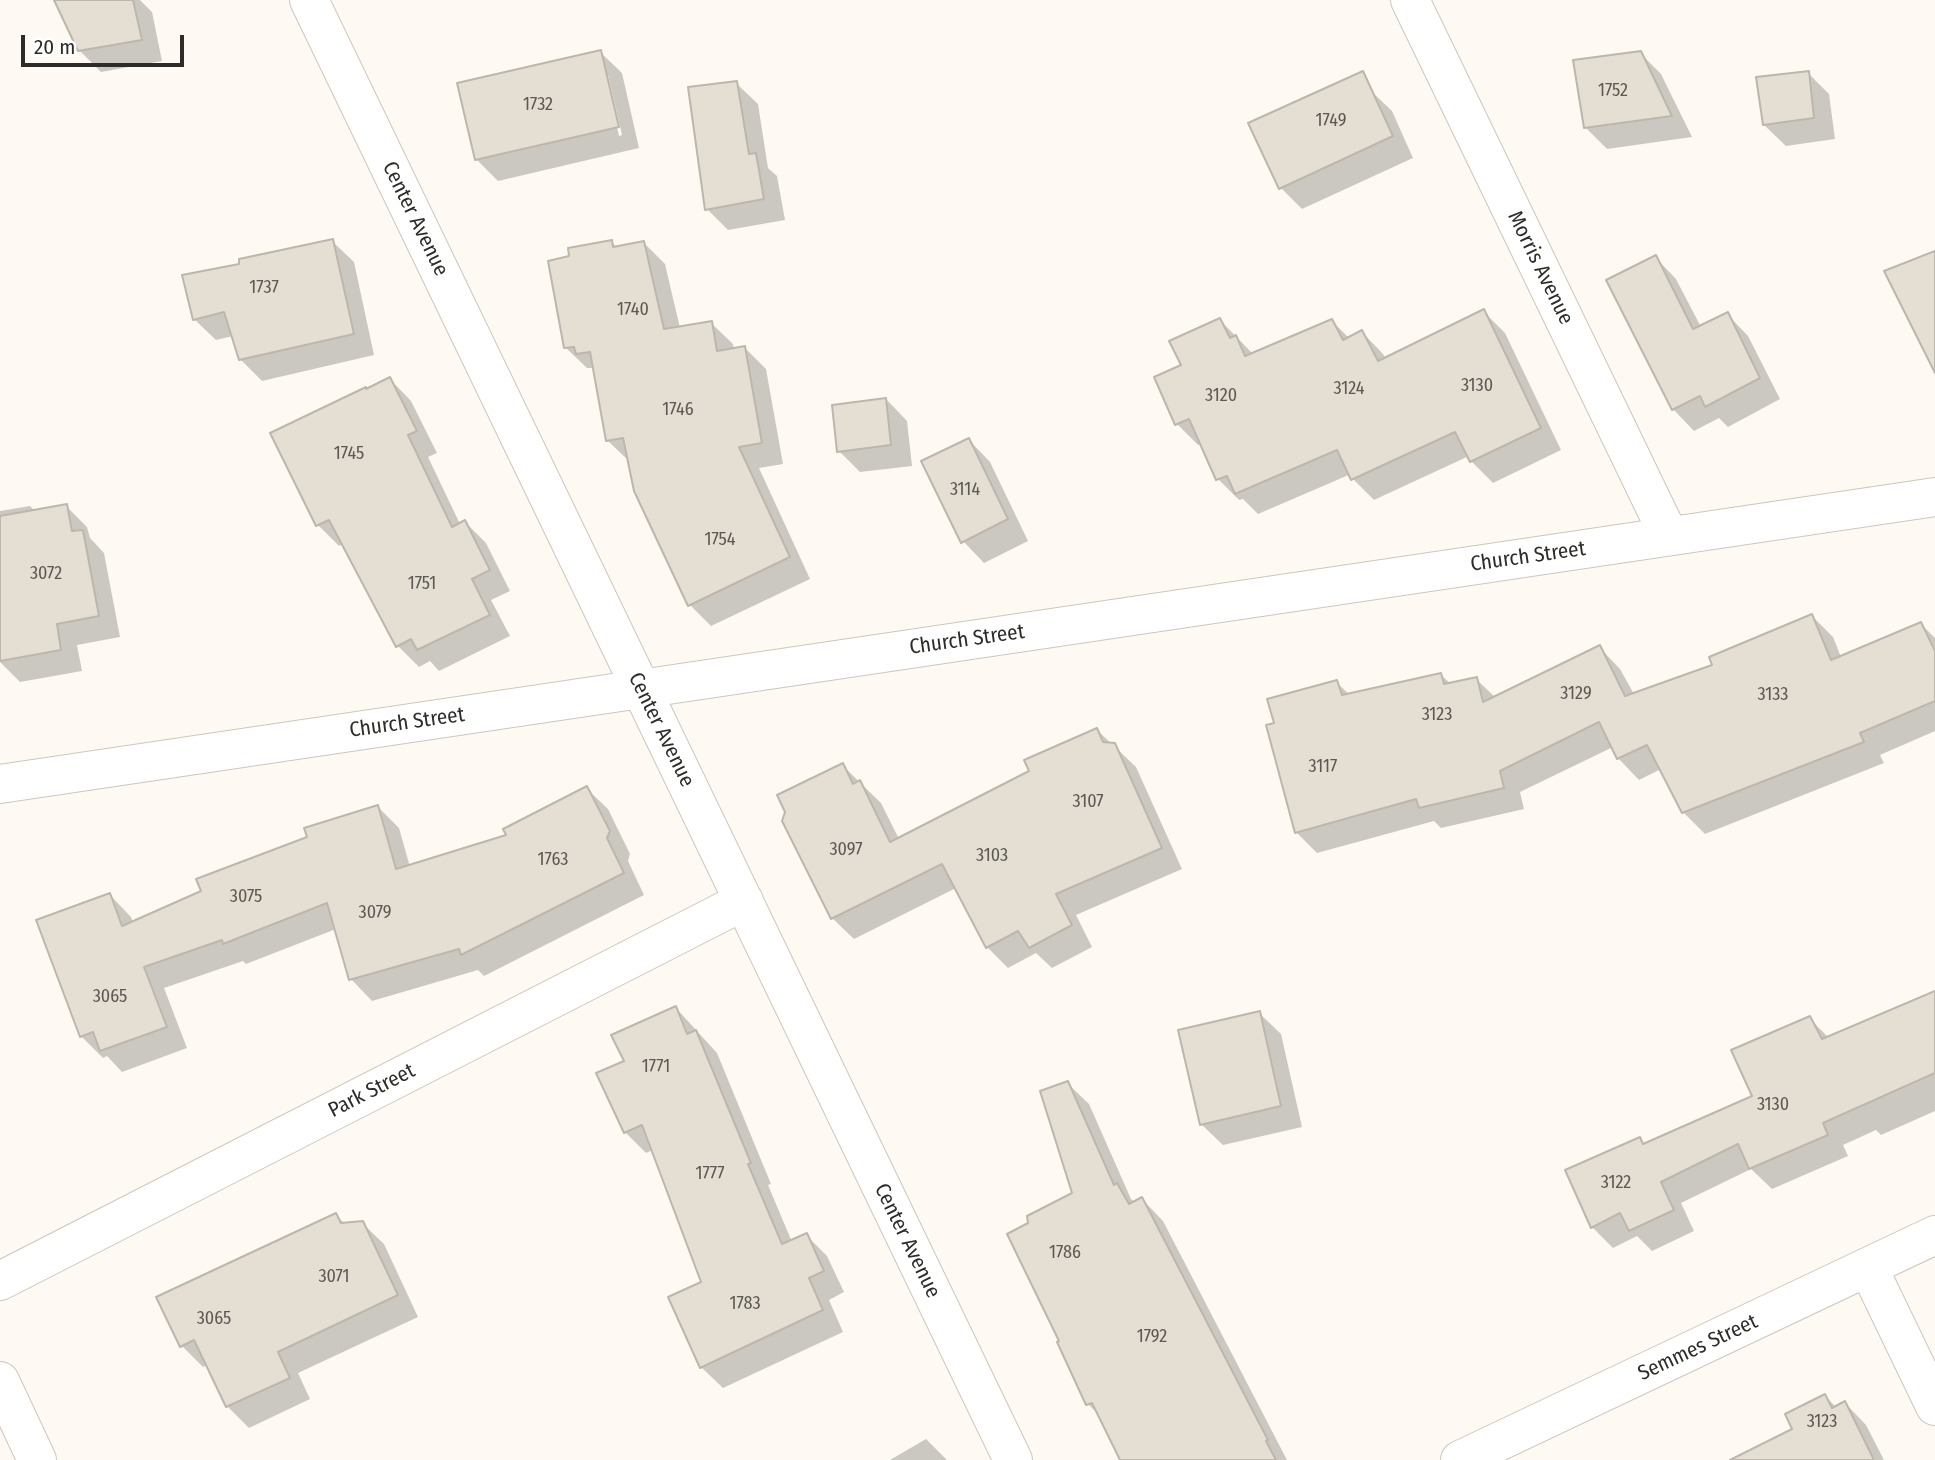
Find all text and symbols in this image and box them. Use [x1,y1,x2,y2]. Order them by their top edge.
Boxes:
scale bar [24,21,187,65]
text: 20 m [34,34,75,60]
house number: 1752 [1598,80,1628,102]
house number: 1732 [523,94,553,116]
house number: 1749 [1316,110,1346,132]
street label: Center Avenue [376,158,454,280]
street label: Morris Avenue [1502,207,1578,329]
house number: 1737 [249,277,279,299]
house number: 1740 [617,299,649,321]
house number: 3130 [1461,375,1493,397]
house number: 3124 [1334,378,1364,400]
house number: 3120 [1205,385,1237,407]
house number: 1746 [662,399,694,421]
house number: 1745 [334,443,364,465]
house number: 3114 [950,479,980,501]
house number: 1754 [704,529,736,551]
street label: Church Street [1469,536,1587,578]
house number: 3072 [30,563,62,585]
house number: 1751 [408,573,436,595]
street label: Church Street [908,619,1026,661]
street label: Center Avenue [622,669,700,791]
house number: 3129 [1560,683,1592,705]
house number: 3133 [1758,684,1788,706]
street label: Church Street [348,702,466,744]
house number: 3123 [1422,704,1452,726]
house number: 3117 [1309,756,1337,778]
house number: 3107 [1072,791,1104,813]
house number: 3097 [829,839,863,861]
house number: 3103 [976,845,1008,867]
house number: 1763 [538,849,568,871]
house number: 3075 [230,886,262,908]
house number: 3079 [359,902,391,924]
house number: 3065 [93,986,127,1008]
house number: 1771 [642,1056,670,1078]
street label: Park Street [324,1058,420,1124]
house number: 3130 [1757,1094,1789,1116]
house number: 1777 [696,1163,724,1185]
house number: 3122 [1601,1172,1631,1194]
street label: Center Avenue [868,1180,946,1302]
house number: 1786 [1049,1242,1081,1264]
house number: 3071 [318,1266,350,1288]
house number: 1783 [729,1293,761,1315]
house number: 3065 [197,1308,231,1330]
street label: Semmes Street [1634,1309,1762,1387]
house number: 1792 [1137,1326,1167,1348]
house number: 3123 [1807,1411,1837,1433]

